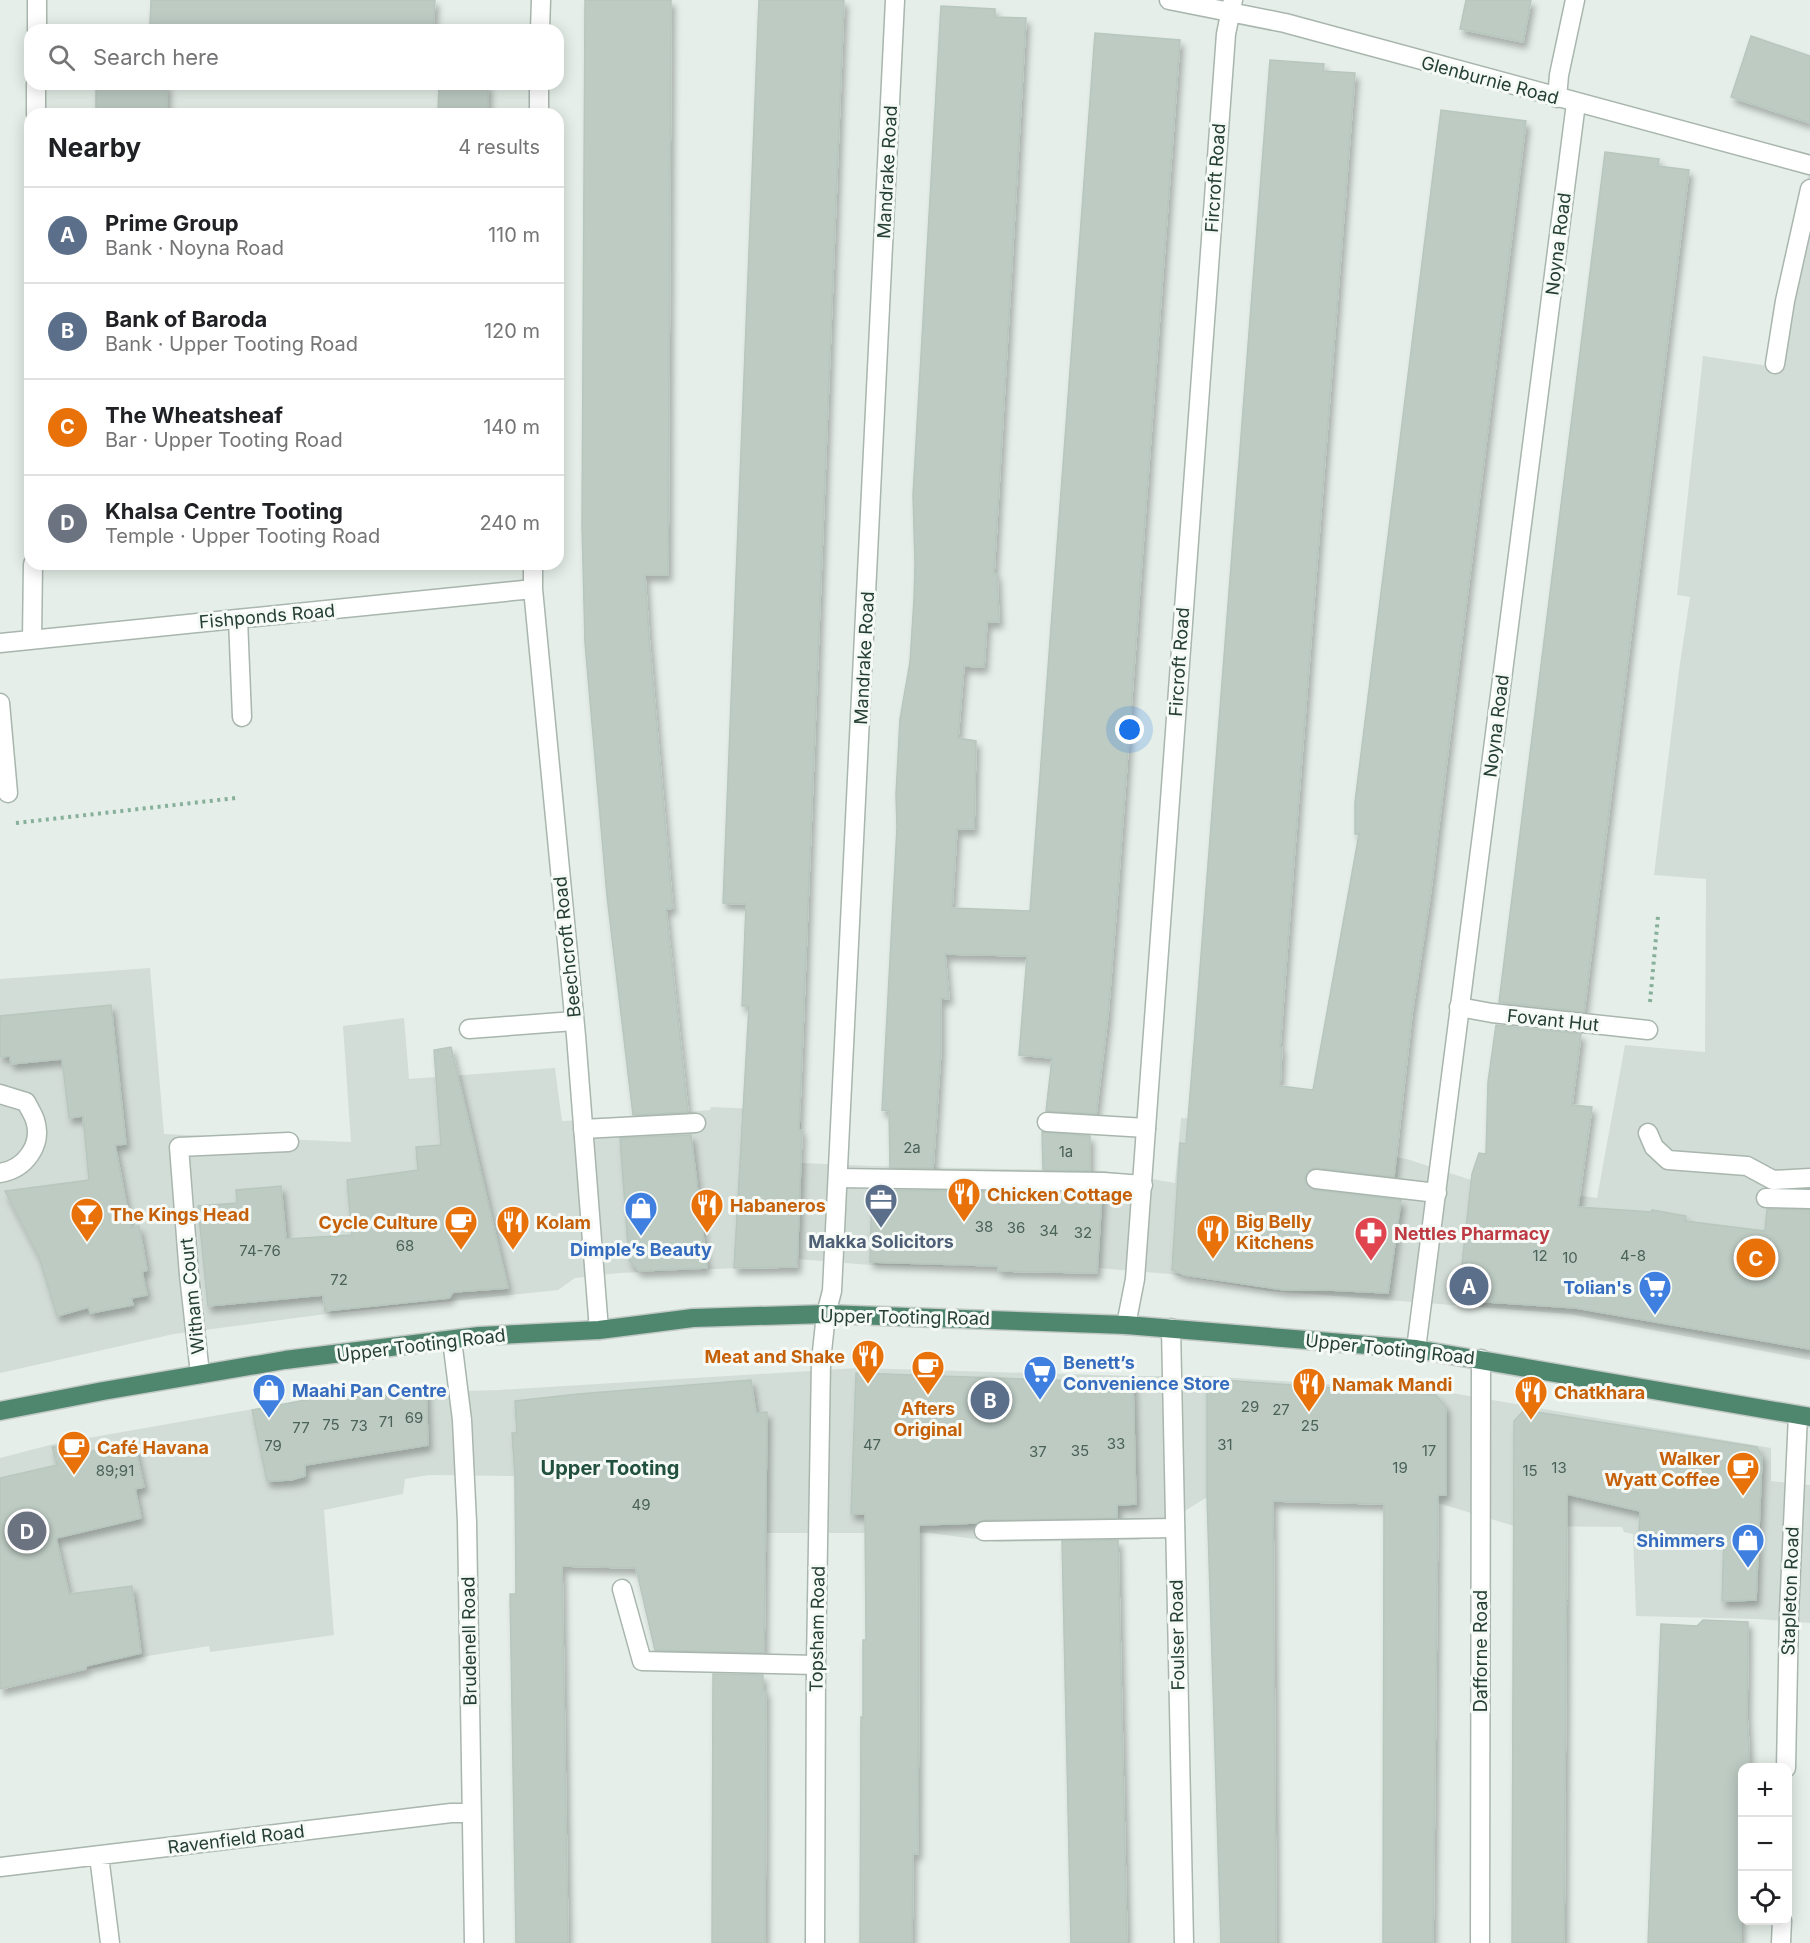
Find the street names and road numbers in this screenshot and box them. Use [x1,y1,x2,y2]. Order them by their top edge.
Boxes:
street label: Glenburnie Road [1419,52,1561,108]
street label: Mandrake Road [873,105,901,239]
street label: Fircroft Road [1201,123,1229,233]
street label: Noyna Road [1541,191,1575,297]
street label: Mandrake Road [850,591,878,725]
street label: Fishponds Road [198,600,336,632]
street label: Fircroft Road [1165,607,1193,717]
street label: Noyna Road [1479,673,1513,779]
street label: Beechcroft Road [549,875,585,1019]
street label: Fovant Hut [1506,1005,1600,1035]
street label: Witham Court [175,1237,209,1355]
street label: Upper Tooting Road [820,1305,990,1329]
street label: Upper Tooting Road [335,1324,507,1366]
street label: Upper Tooting Road [1304,1330,1476,1368]
street label: Stapleton Road [1777,1526,1803,1656]
street label: Topsham Road [805,1566,829,1692]
street label: Brudenell Road [457,1576,481,1706]
street label: Foulser Road [1166,1579,1188,1691]
street label: Dafforne Road [1470,1590,1491,1712]
street label: Ravenfield Road [166,1820,306,1858]

